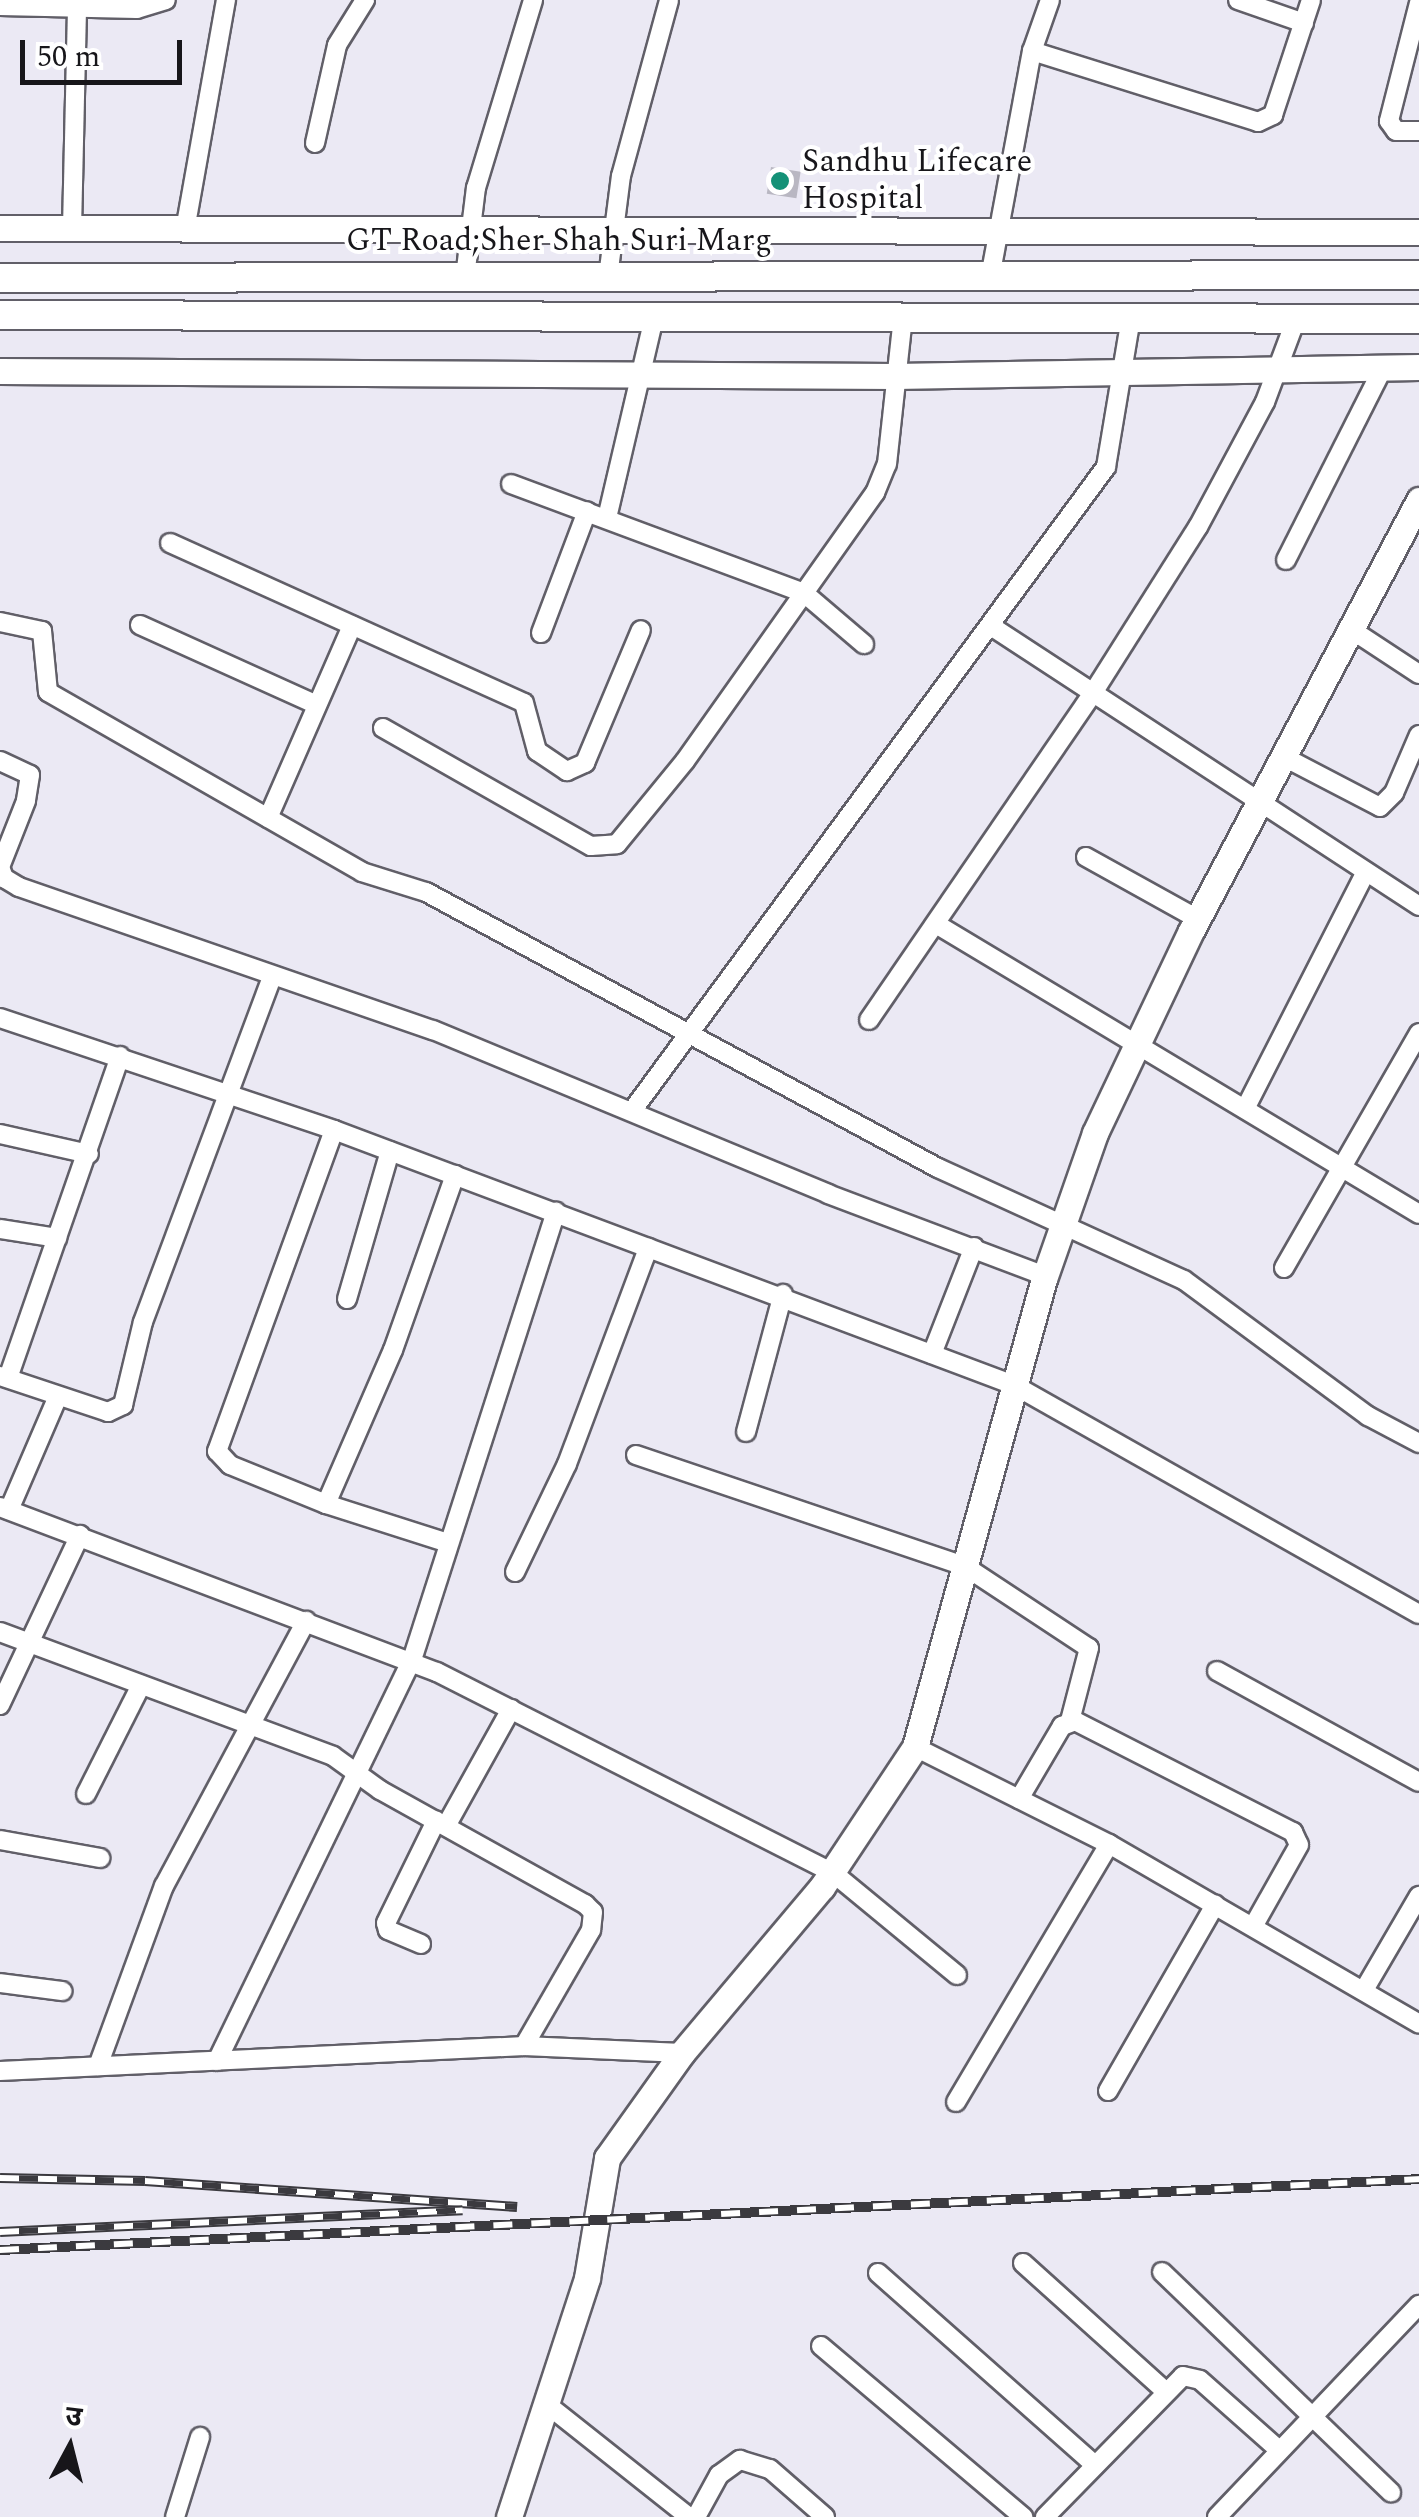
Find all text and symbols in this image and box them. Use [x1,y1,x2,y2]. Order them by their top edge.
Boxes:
scale bar [25,20,188,82]
text: 50 m [37,34,100,80]
place label: Sandhu Lifecare Hospital [802,144,1032,219]
marker: Sandhu Lifecare Hospital [767,168,793,194]
street label: GT Road;Sher Shah Suri Marg [346,222,772,260]
text: उ [63,2394,84,2439]
north arrow [20,2397,120,2497]

